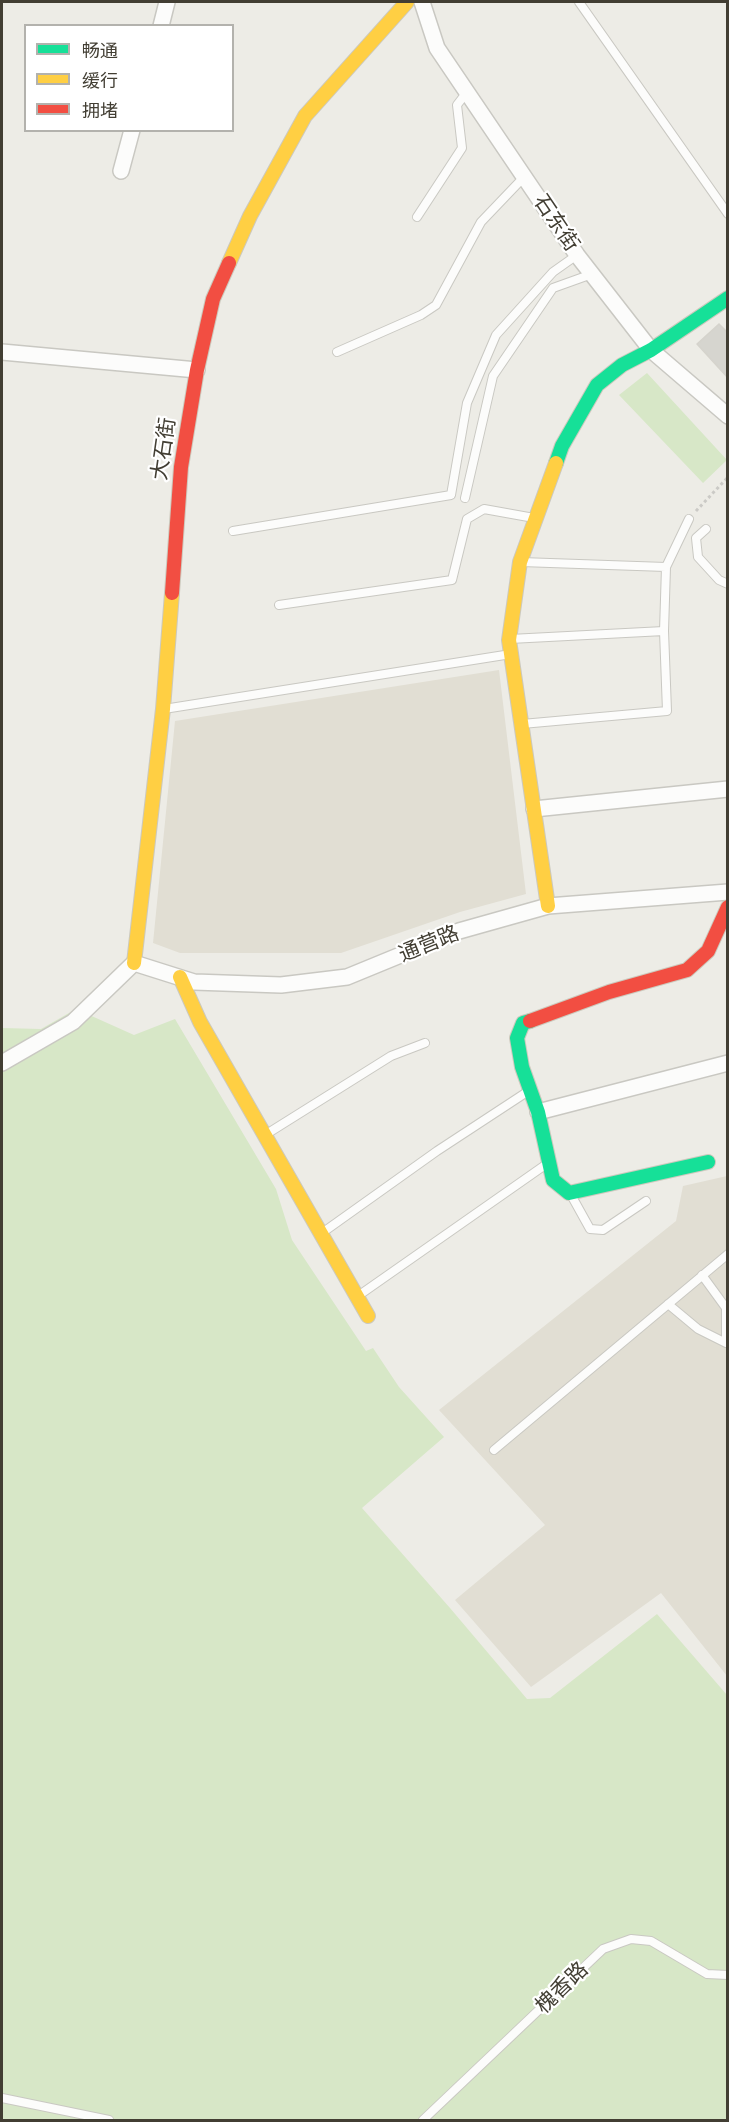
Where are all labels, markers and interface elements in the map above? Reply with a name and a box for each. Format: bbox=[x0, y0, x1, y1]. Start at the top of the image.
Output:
legend bbox=[24, 24, 234, 132]
text: 畅通 bbox=[82, 40, 118, 61]
text: 缓行 bbox=[82, 70, 118, 91]
text: 拥堵 bbox=[82, 100, 118, 121]
street label: 石东街 bbox=[528, 190, 584, 256]
street label: 大石街 bbox=[147, 416, 181, 482]
street label: 通营路 bbox=[395, 921, 463, 967]
street label: 槐香路 bbox=[531, 1957, 593, 2019]

